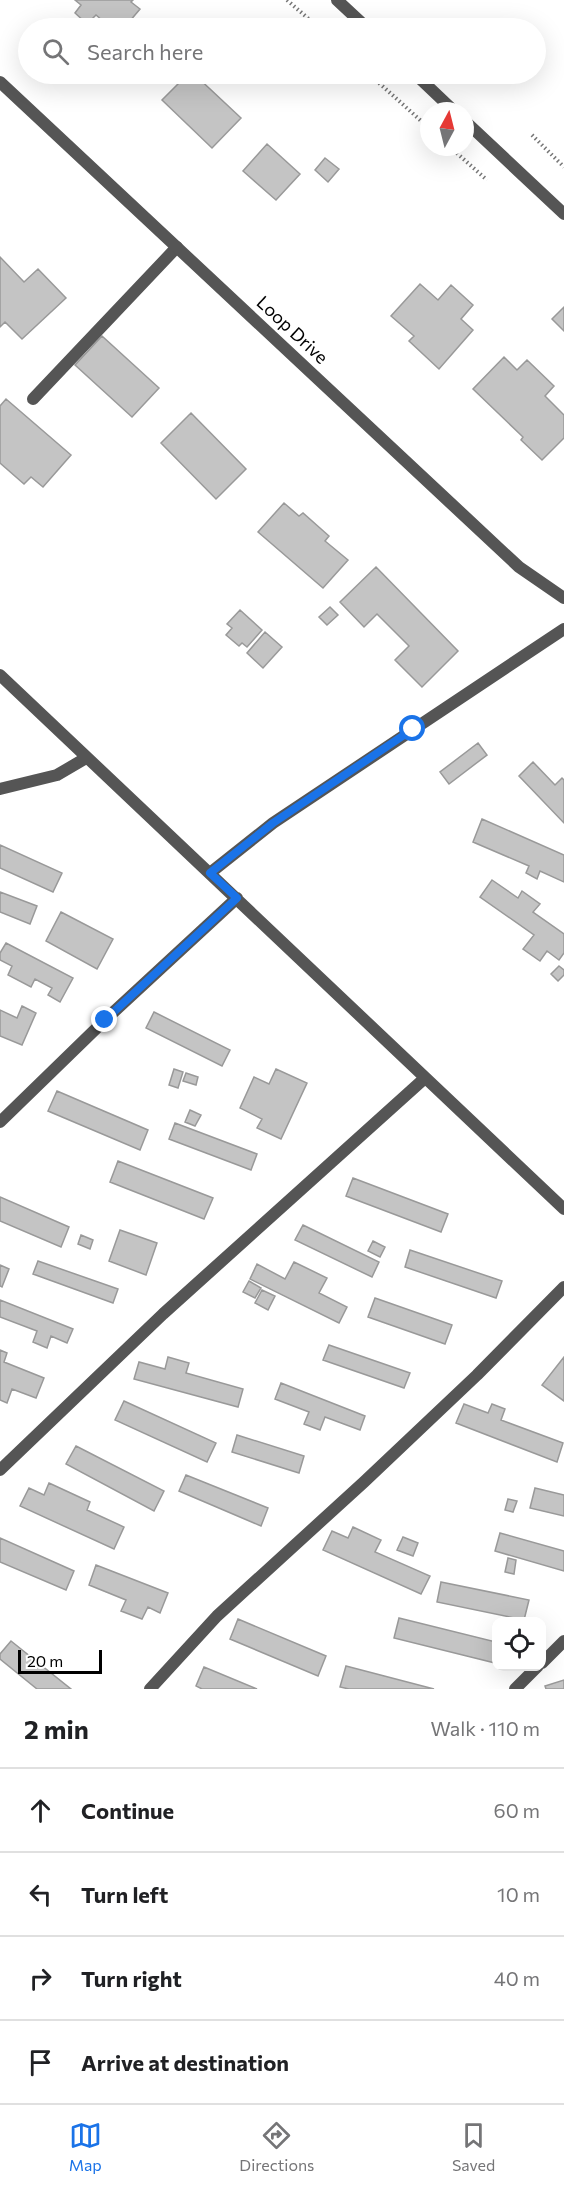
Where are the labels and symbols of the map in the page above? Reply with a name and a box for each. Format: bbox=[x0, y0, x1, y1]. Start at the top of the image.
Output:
north arrow bbox=[420, 102, 474, 156]
street label: Loop Drive bbox=[252, 291, 333, 368]
route start bbox=[399, 715, 425, 741]
route end bbox=[91, 1006, 117, 1032]
scale bar bbox=[18, 1647, 102, 1674]

